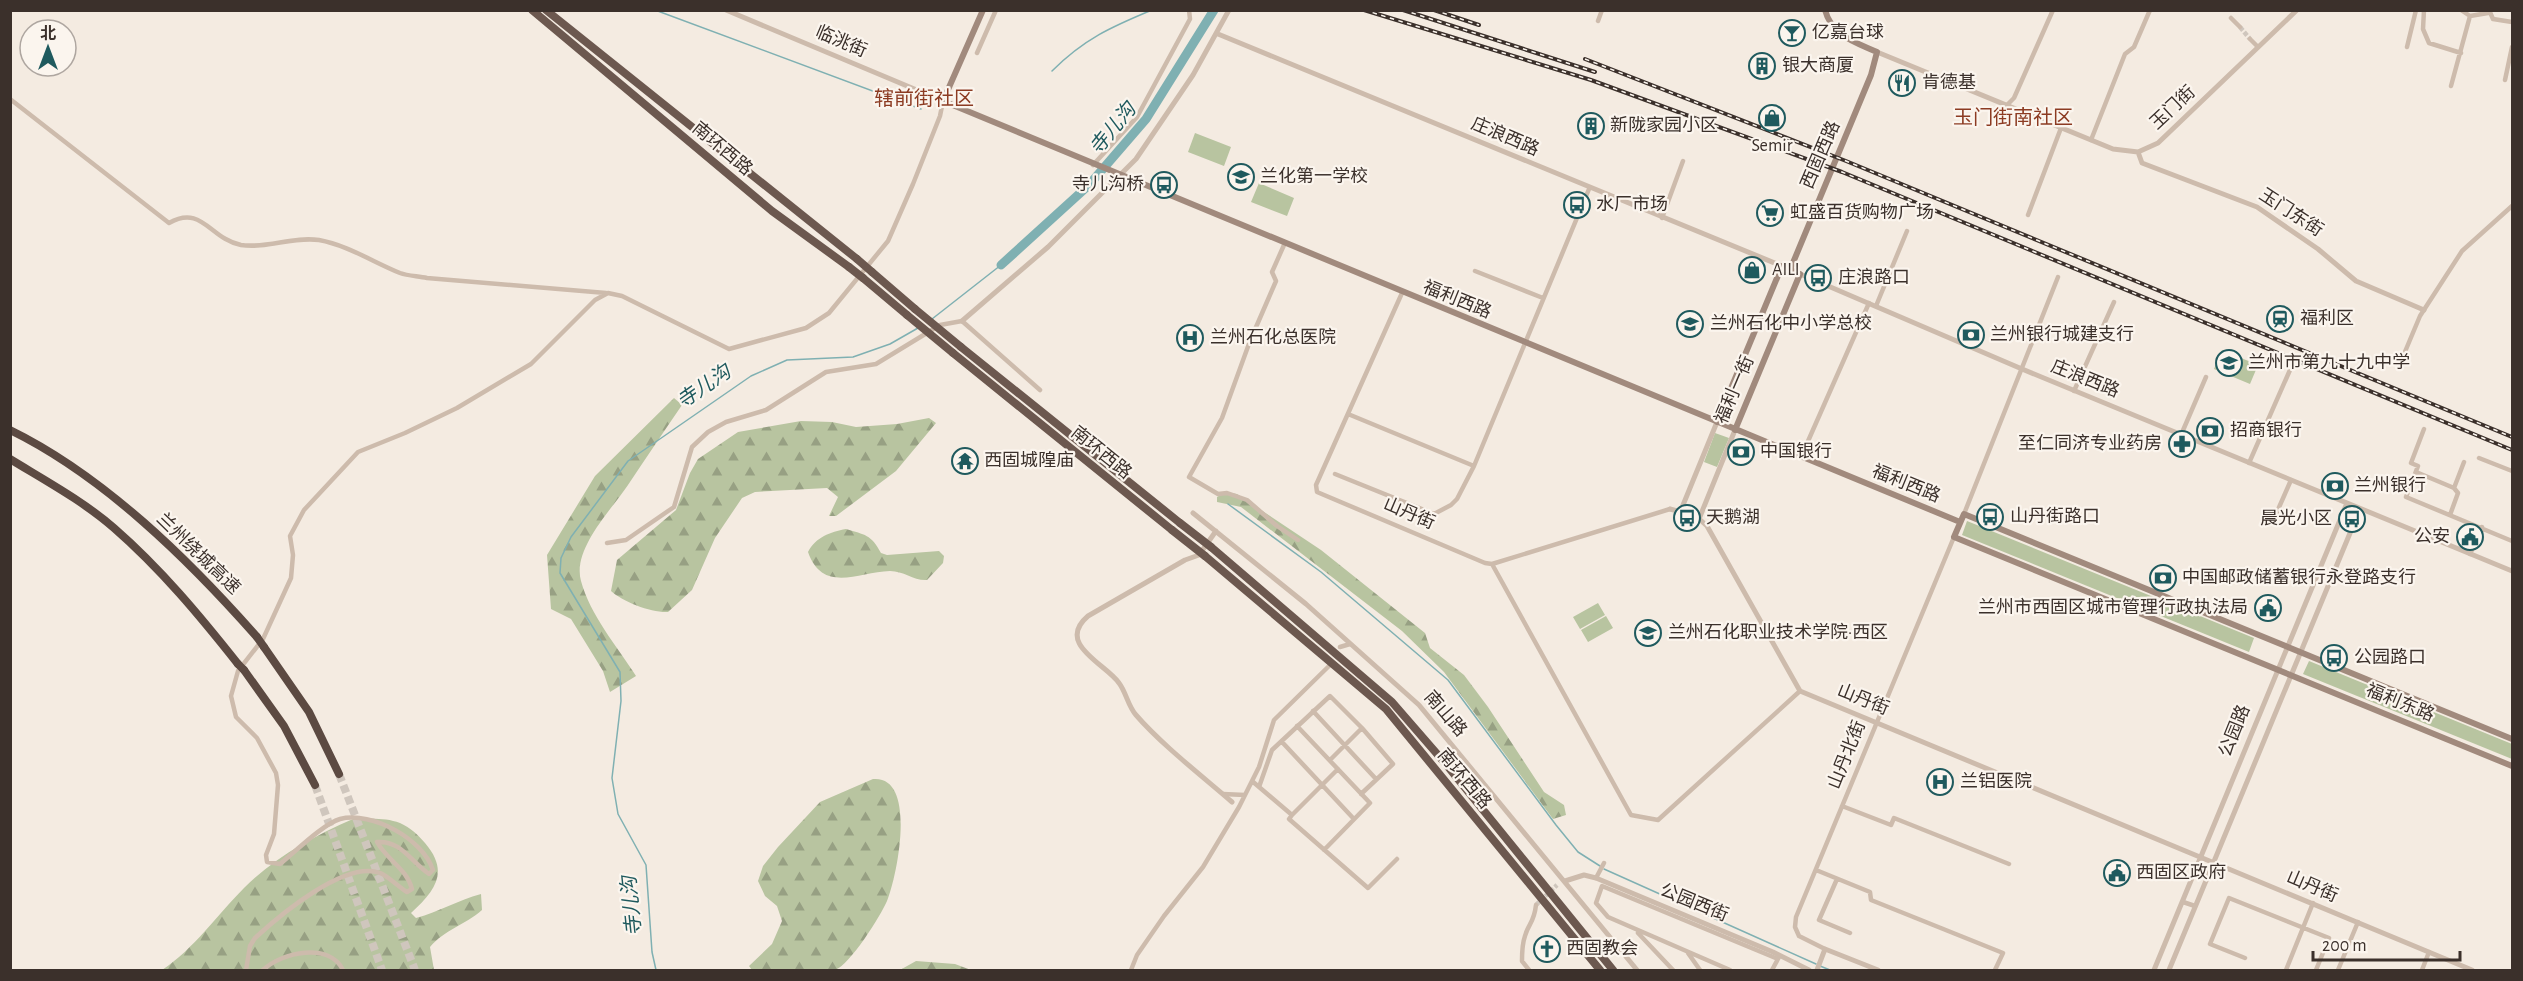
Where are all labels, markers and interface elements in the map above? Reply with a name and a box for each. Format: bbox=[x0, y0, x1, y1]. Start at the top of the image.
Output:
north arrow bbox=[18, 18, 78, 78]
bar icon: 亿嘉台球 bbox=[1777, 18, 1807, 48]
street label: 临洮街 bbox=[813, 21, 870, 61]
place label: 亿嘉台球 bbox=[1812, 22, 1884, 42]
text: 北 bbox=[40, 25, 56, 42]
building icon: 银大商厦 bbox=[1747, 51, 1777, 81]
place label: 银大商厦 bbox=[1782, 55, 1854, 75]
restaurant icon: 肯德基 bbox=[1887, 68, 1917, 98]
place label: 肯德基 bbox=[1922, 72, 1976, 92]
street label: 玉门街 bbox=[2146, 82, 2199, 133]
district label: 辖前街社区 bbox=[874, 88, 974, 109]
water label: 寺儿沟 bbox=[1086, 97, 1141, 159]
shop icon: Semir bbox=[1757, 103, 1787, 133]
district label: 玉门街南社区 bbox=[1953, 107, 2073, 128]
building icon: 新陇家园小区 bbox=[1576, 111, 1606, 141]
street label: 庄浪西路 bbox=[1468, 113, 1542, 159]
place label: 新陇家园小区 bbox=[1610, 115, 1718, 135]
street label: 南环西路 bbox=[689, 117, 757, 179]
street label: 西固西路 bbox=[1797, 118, 1843, 192]
place label: Semir bbox=[1751, 137, 1793, 155]
school or university icon: 兰化第一学校 bbox=[1226, 162, 1256, 192]
place label: 兰化第一学校 bbox=[1260, 166, 1368, 186]
bus stop icon: 寺儿沟桥 bbox=[1149, 170, 1179, 200]
place label: 寺儿沟桥 bbox=[1072, 174, 1144, 194]
street label: 玉门东街 bbox=[2256, 184, 2327, 240]
bus stop icon: 水厂市场 bbox=[1562, 190, 1592, 220]
place label: 水厂市场 bbox=[1596, 194, 1668, 214]
supermarket icon: 虹盛百货购物广场 bbox=[1755, 198, 1785, 228]
place label: 虹盛百货购物广场 bbox=[1790, 202, 1934, 222]
shop icon: AILI bbox=[1737, 255, 1767, 285]
place label: AILI bbox=[1772, 261, 1800, 279]
bus stop icon: 庄浪路口 bbox=[1803, 263, 1833, 293]
place label: 庄浪路口 bbox=[1838, 267, 1910, 287]
street label: 福利西路 bbox=[1420, 276, 1494, 322]
station icon: 福利区 bbox=[2265, 304, 2295, 334]
place label: 福利区 bbox=[2300, 308, 2354, 328]
school or university icon: 兰州石化中小学总校 bbox=[1675, 309, 1705, 339]
place label: 兰州石化中小学总校 bbox=[1710, 313, 1872, 333]
bank icon: 兰州银行城建支行 bbox=[1956, 320, 1986, 350]
hospital icon: 兰州石化总医院 bbox=[1175, 323, 1205, 353]
place label: 兰州银行城建支行 bbox=[1990, 324, 2134, 344]
place label: 兰州石化总医院 bbox=[1210, 327, 1336, 347]
school or university icon: 兰州市第九十九中学 bbox=[2214, 348, 2244, 378]
place label: 兰州市第九十九中学 bbox=[2248, 352, 2410, 372]
street label: 福利一街 bbox=[1711, 353, 1757, 427]
street label: 庄浪西路 bbox=[2048, 355, 2122, 401]
water label: 寺儿沟 bbox=[673, 360, 736, 412]
bank icon: 招商银行 bbox=[2195, 416, 2225, 446]
place label: 招商银行 bbox=[2230, 420, 2302, 440]
street label: 南环西路 bbox=[1067, 422, 1136, 483]
pharmacy icon: 至仁同济专业药房 bbox=[2167, 429, 2197, 459]
place label: 至仁同济专业药房 bbox=[2018, 433, 2162, 453]
bank icon: 中国银行 bbox=[1726, 437, 1756, 467]
place label: 中国银行 bbox=[1760, 441, 1832, 461]
temple icon: 西固城隍庙 bbox=[950, 446, 980, 476]
place label: 西固城隍庙 bbox=[984, 450, 1074, 470]
street label: 福利西路 bbox=[1869, 460, 1943, 506]
bank icon: 兰州银行 bbox=[2320, 471, 2350, 501]
place label: 兰州银行 bbox=[2354, 475, 2426, 495]
street label: 山丹街 bbox=[1381, 493, 1438, 533]
bus stop icon: 山丹街路口 bbox=[1975, 502, 2005, 532]
bus stop icon: 天鹅湖 bbox=[1672, 503, 1702, 533]
bus stop icon: 晨光小区 bbox=[2337, 504, 2367, 534]
place label: 山丹街路口 bbox=[2010, 506, 2100, 526]
place label: 天鹅湖 bbox=[1706, 507, 1760, 527]
place label: 晨光小区 bbox=[2260, 508, 2332, 528]
street label: 兰州绕城高速 bbox=[153, 509, 244, 598]
public building icon: 公安 bbox=[2455, 522, 2485, 552]
place label: 公安 bbox=[2414, 526, 2450, 546]
bank icon: 中国邮政储蓄银行永登路支行 bbox=[2148, 563, 2178, 593]
place label: 中国邮政储蓄银行永登路支行 bbox=[2182, 567, 2416, 587]
public building icon: 兰州市西固区城市管理行政执法局 bbox=[2253, 593, 2283, 623]
place label: 兰州市西固区城市管理行政执法局 bbox=[1978, 597, 2248, 617]
school or university icon: 兰州石化职业技术学院·西区 bbox=[1633, 618, 1663, 648]
place label: 兰州石化职业技术学院·西区 bbox=[1668, 622, 1888, 642]
bus stop icon: 公园路口 bbox=[2319, 643, 2349, 673]
place label: 公园路口 bbox=[2354, 647, 2426, 667]
street label: 福利东路 bbox=[2363, 679, 2437, 725]
street label: 山丹街 bbox=[1835, 680, 1892, 718]
street label: 南山路 bbox=[1420, 686, 1471, 740]
street label: 公园路 bbox=[2215, 702, 2253, 759]
street label: 山丹北街 bbox=[1823, 718, 1869, 792]
street label: 南环西路 bbox=[1434, 744, 1496, 812]
hospital icon: 兰铝医院 bbox=[1925, 767, 1955, 797]
place label: 兰铝医院 bbox=[1960, 771, 2032, 791]
public building icon: 西固区政府 bbox=[2102, 858, 2132, 888]
place label: 西固区政府 bbox=[2136, 862, 2226, 882]
street label: 山丹街 bbox=[2284, 866, 2341, 906]
water label: 寺儿沟 bbox=[618, 873, 645, 937]
street label: 公园西街 bbox=[1657, 879, 1731, 925]
scale bar bbox=[2313, 924, 2460, 962]
church icon: 西固教会 bbox=[1532, 934, 1562, 964]
text: 200 m bbox=[2322, 937, 2367, 955]
place label: 西固教会 bbox=[1566, 938, 1638, 958]

